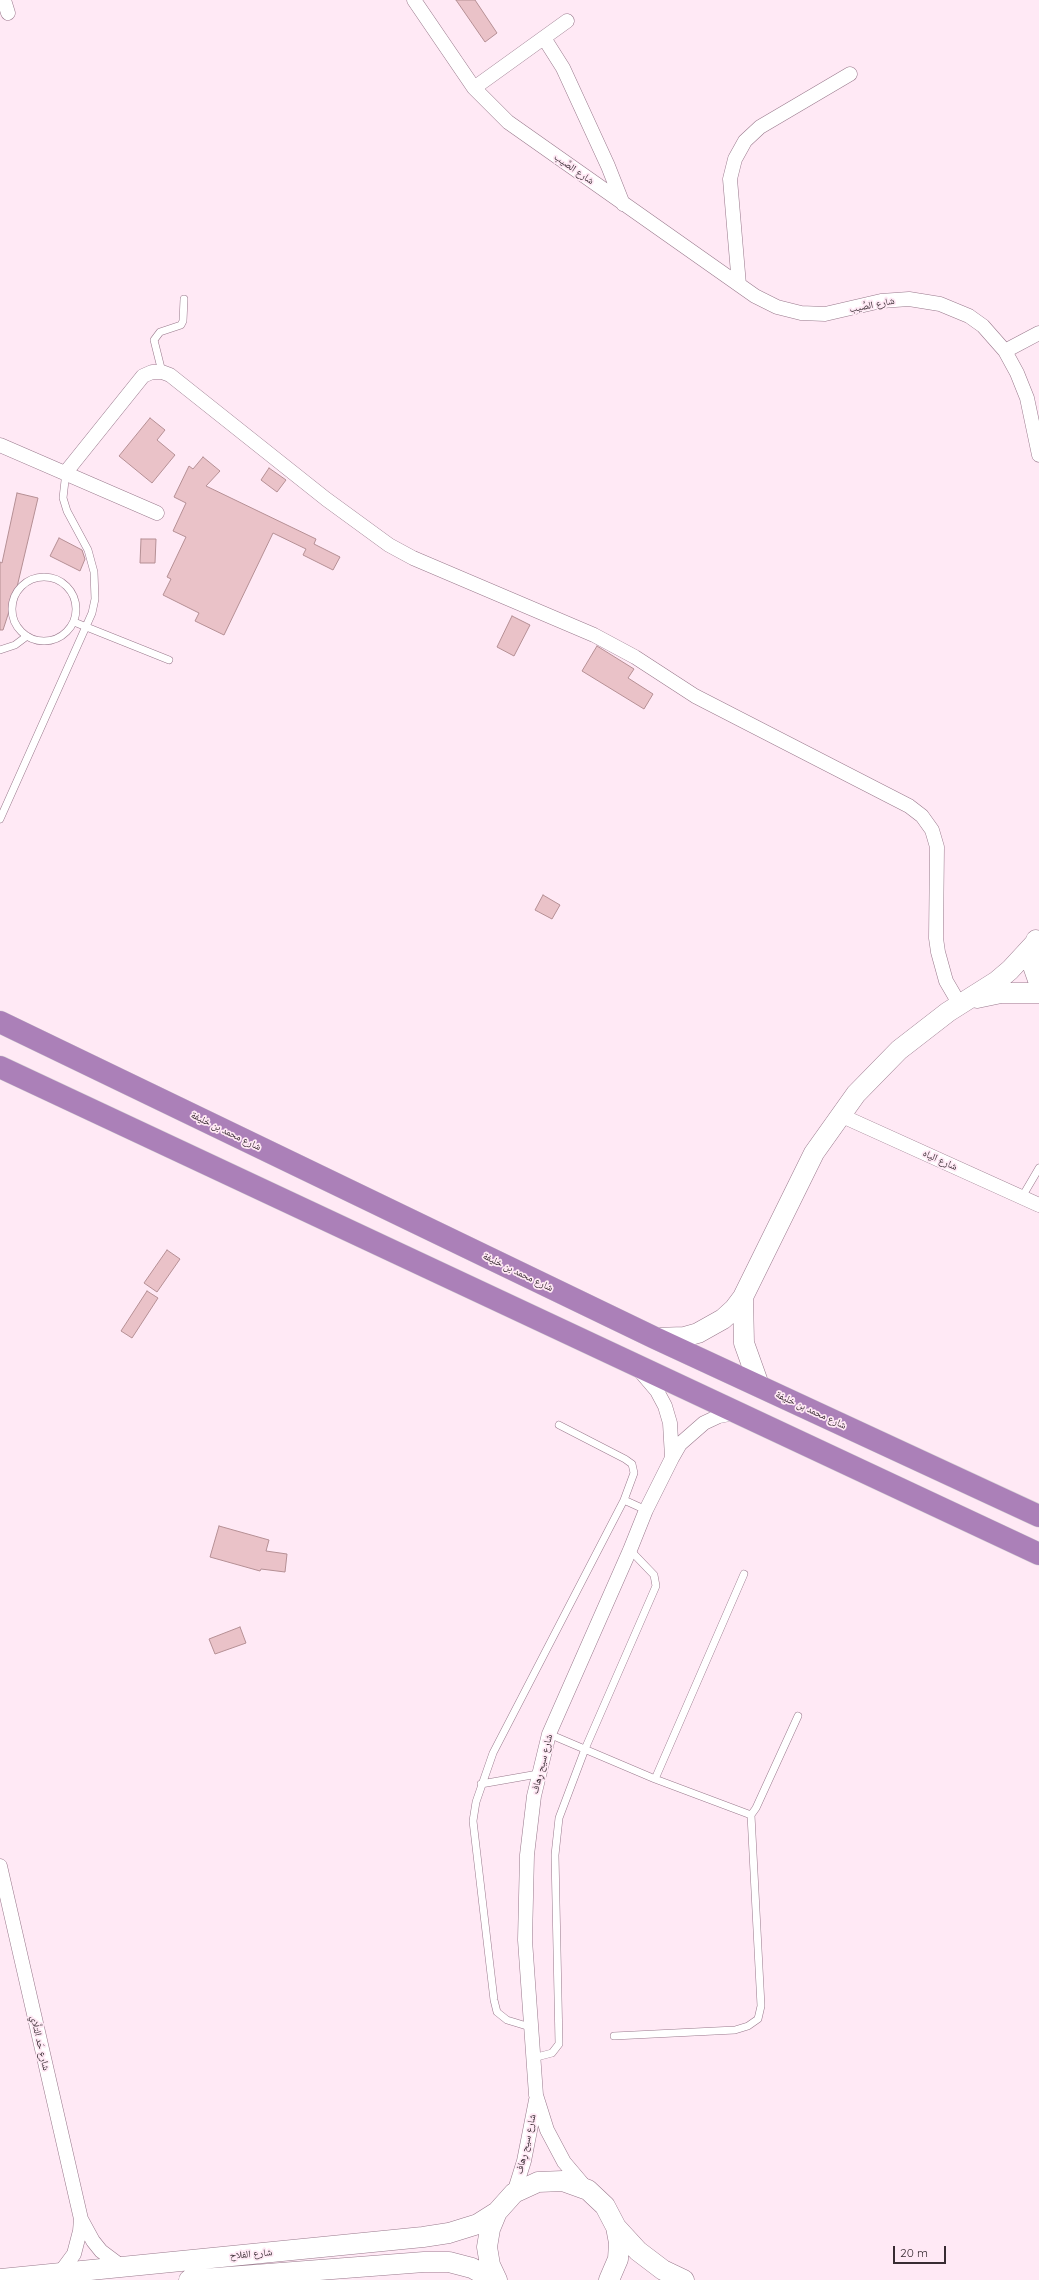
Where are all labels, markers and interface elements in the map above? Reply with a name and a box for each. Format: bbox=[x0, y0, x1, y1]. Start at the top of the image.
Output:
street label: شارع الصَّيب bbox=[552, 151, 596, 187]
street label: شارع الصَّيب bbox=[848, 295, 896, 315]
street label: شارع محمد بن خليفة bbox=[189, 1109, 263, 1153]
street label: شارع الياه bbox=[921, 1147, 959, 1173]
street label: شارع محمد بن خليفة bbox=[481, 1250, 555, 1294]
street label: شارع محمد بن خليفة bbox=[774, 1388, 848, 1432]
street label: شارع سيح رِهاف bbox=[529, 1733, 555, 1795]
street label: شارع حَد التلَّاي bbox=[28, 2014, 52, 2072]
street label: شارع سيح رِهاف bbox=[513, 2113, 539, 2175]
scale bar bbox=[895, 2238, 948, 2264]
text: 20 m bbox=[900, 2245, 928, 2260]
street label: شارع الفلاح bbox=[229, 2246, 273, 2262]

